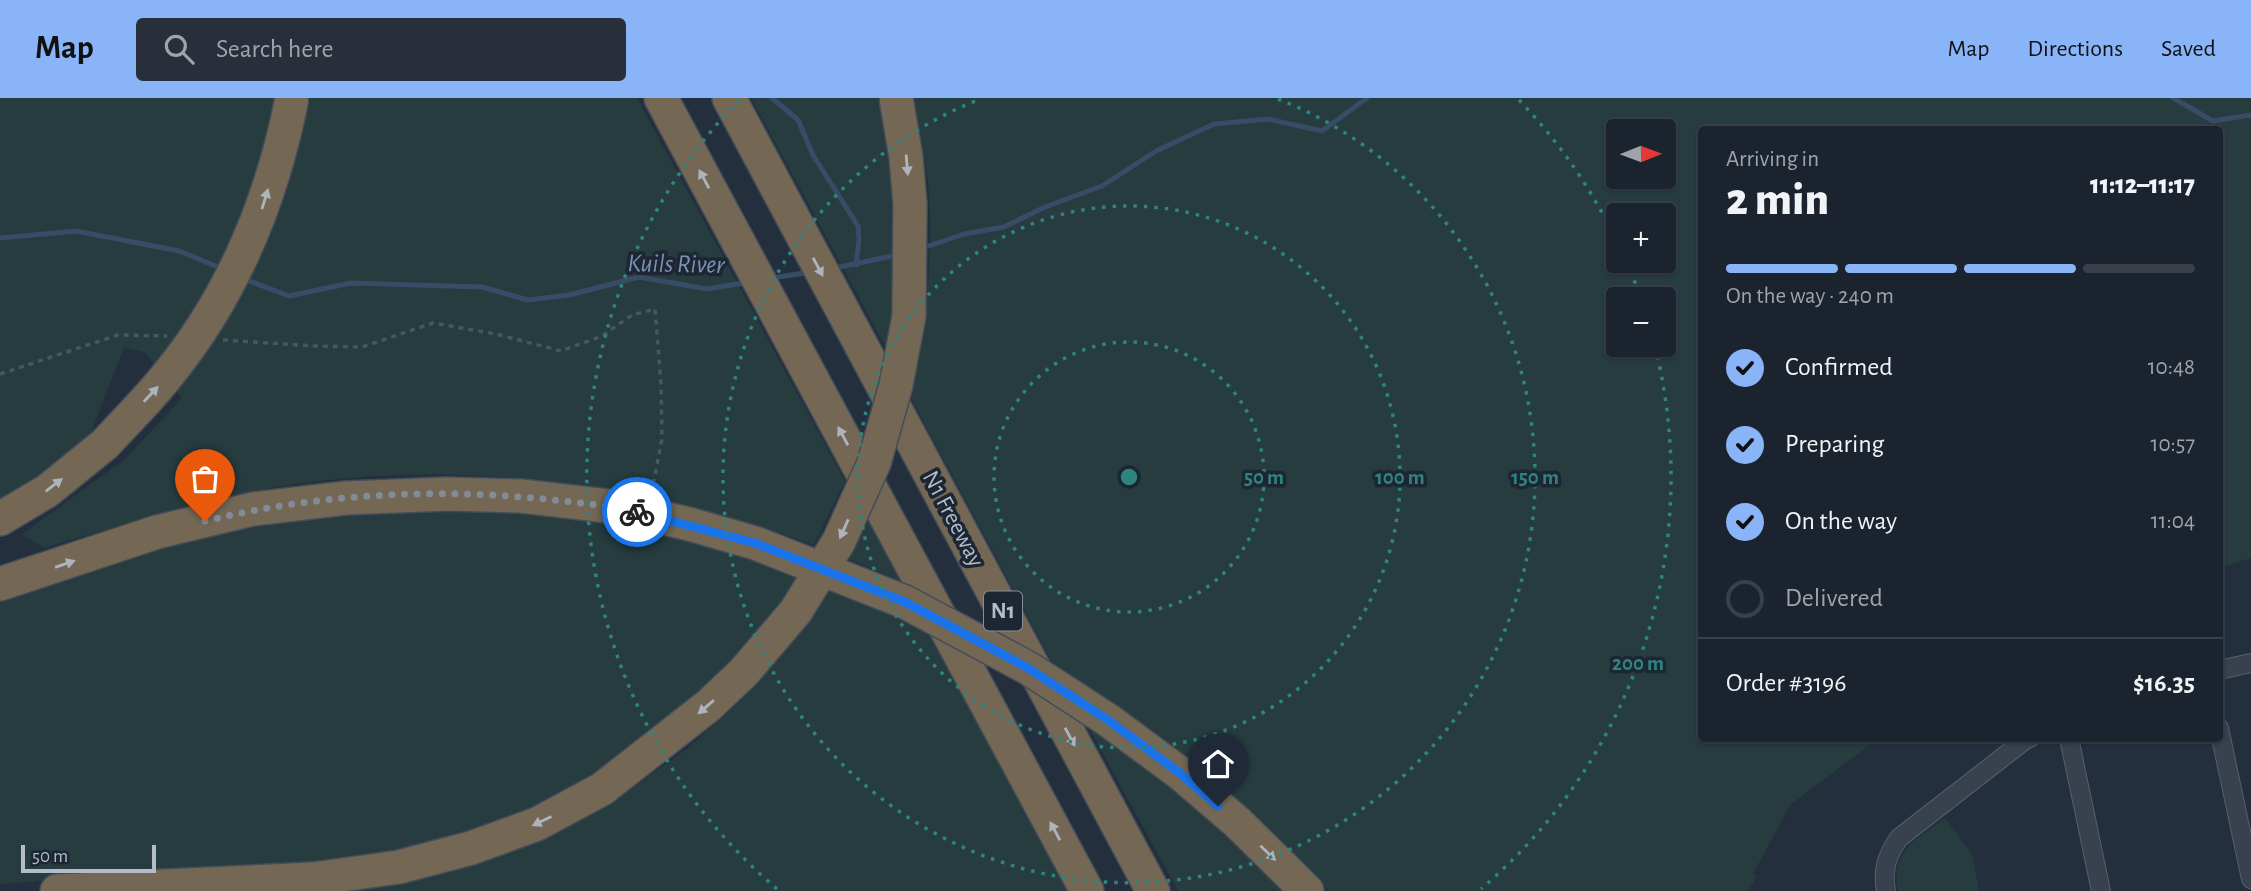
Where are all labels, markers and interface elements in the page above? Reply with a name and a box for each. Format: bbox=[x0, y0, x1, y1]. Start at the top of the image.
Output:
search box bbox=[136, 18, 626, 81]
icon: search bbox=[160, 30, 198, 68]
text: Map bbox=[35, 32, 94, 65]
text: Search here bbox=[216, 36, 334, 62]
text: Map bbox=[1947, 37, 1989, 61]
text: Directions bbox=[2027, 37, 2123, 61]
text: Saved bbox=[2161, 37, 2216, 61]
north arrow bbox=[1606, 119, 1676, 189]
map controls bbox=[1606, 119, 1676, 357]
text: Arriving in bbox=[1726, 148, 1819, 171]
one-way arrow bbox=[901, 155, 912, 177]
one-way arrow bbox=[698, 169, 710, 189]
text: 11:12–11:17 bbox=[2090, 172, 2195, 198]
text: 2 min bbox=[1726, 177, 1829, 223]
one-way arrow bbox=[260, 188, 270, 209]
button: + bbox=[1606, 203, 1676, 273]
water label: Kuils River bbox=[627, 250, 726, 278]
one-way arrow bbox=[812, 257, 824, 277]
text: On the way · 240 m bbox=[1726, 285, 1894, 308]
button: − bbox=[1606, 287, 1676, 357]
icon: check bbox=[1726, 349, 1764, 387]
text: Confirmed bbox=[1785, 354, 1893, 380]
text: 10:48 bbox=[2148, 356, 2195, 379]
one-way arrow bbox=[143, 385, 159, 403]
one-way arrow bbox=[837, 426, 849, 446]
icon: check bbox=[1726, 426, 1764, 464]
text: Preparing bbox=[1785, 431, 1884, 457]
text: 10:57 bbox=[2150, 433, 2195, 456]
pin bbox=[175, 449, 235, 521]
icon: bag bbox=[186, 460, 224, 498]
centre of rings bbox=[1117, 465, 1141, 489]
street label: N1 Freeway bbox=[918, 467, 988, 571]
text: 50 m bbox=[1244, 467, 1284, 488]
text: 100 m bbox=[1375, 467, 1425, 488]
text: 150 m bbox=[1511, 467, 1559, 488]
one-way arrow bbox=[45, 477, 63, 492]
courier bbox=[602, 477, 672, 547]
icon: bike bbox=[618, 493, 656, 531]
icon: check bbox=[1726, 503, 1764, 541]
text: On the way bbox=[1785, 508, 1897, 534]
text: 11:04 bbox=[2151, 510, 2195, 533]
one-way arrow bbox=[838, 519, 850, 539]
one-way arrow bbox=[55, 558, 76, 569]
text: Delivered bbox=[1785, 585, 1883, 611]
road number: N1 bbox=[984, 592, 1022, 631]
text: 200 m bbox=[1612, 653, 1664, 674]
text: Order #3196 bbox=[1726, 670, 1847, 696]
text: $16.35 bbox=[2133, 670, 2195, 696]
one-way arrow bbox=[697, 699, 714, 714]
one-way arrow bbox=[1064, 728, 1076, 748]
pin bbox=[1188, 734, 1248, 806]
icon: home bbox=[1199, 745, 1237, 783]
one-way arrow bbox=[532, 816, 552, 827]
one-way arrow bbox=[1049, 821, 1061, 841]
scale bar bbox=[21, 842, 156, 874]
one-way arrow bbox=[1259, 844, 1276, 860]
text: 50 m bbox=[32, 847, 68, 866]

